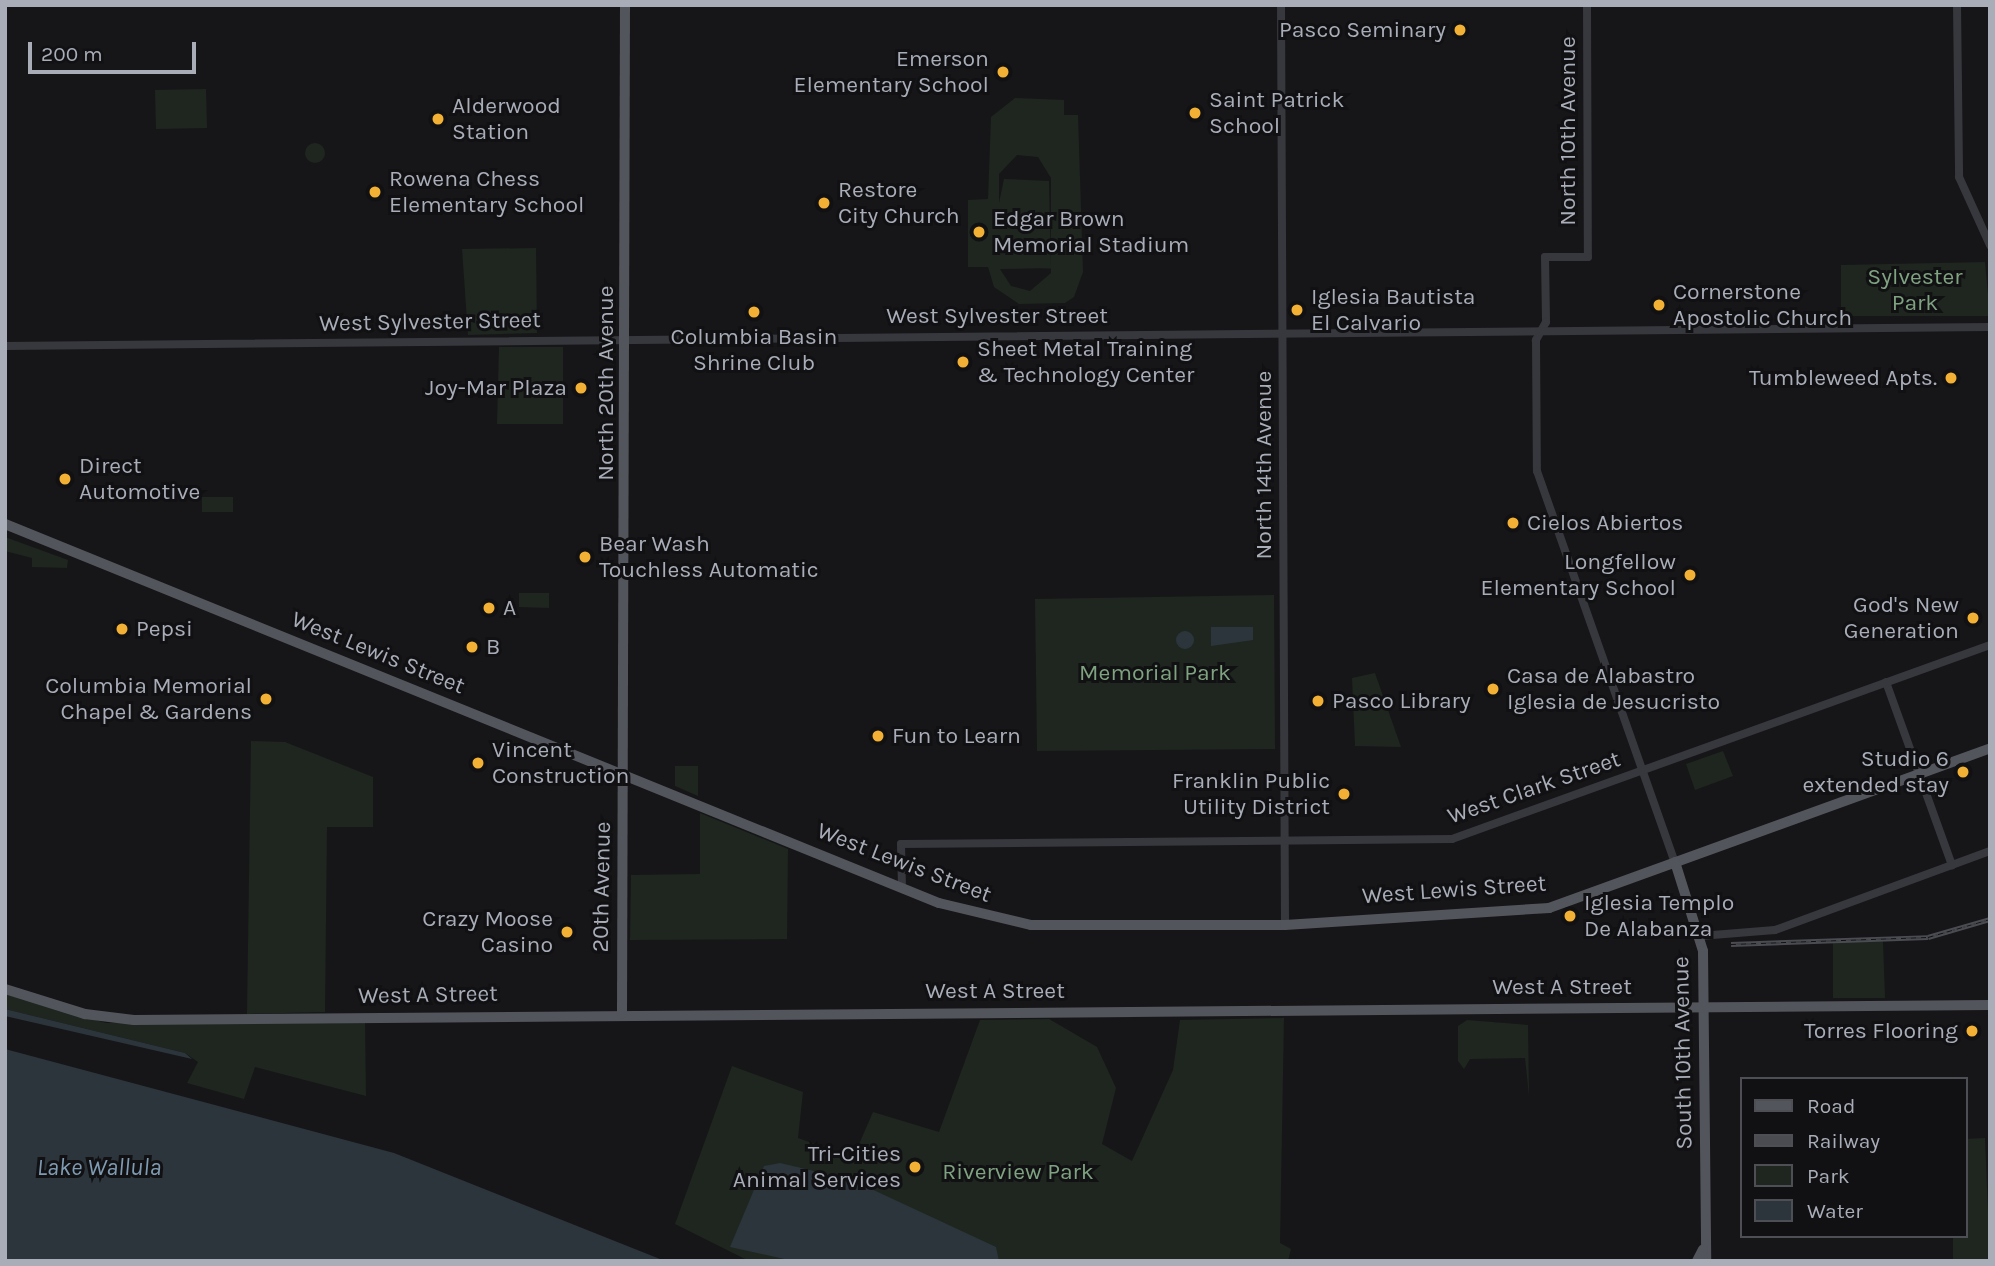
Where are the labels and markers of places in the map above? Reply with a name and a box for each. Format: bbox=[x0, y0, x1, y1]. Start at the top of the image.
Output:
place label: Pasco Seminary bbox=[1279, 16, 1446, 44]
marker: Pasco Seminary bbox=[1452, 22, 1468, 38]
place label: Emerson Elementary School bbox=[794, 45, 989, 99]
marker: Emerson Elementary School bbox=[995, 64, 1011, 80]
place label: Saint Patrick School bbox=[1209, 86, 1344, 140]
place label: Alderwood Station bbox=[452, 92, 561, 146]
marker: Saint Patrick School bbox=[1187, 105, 1203, 121]
marker: Alderwood Station bbox=[430, 111, 446, 127]
place label: Rowena Chess Elementary School bbox=[389, 165, 584, 219]
place label: Restore City Church bbox=[838, 176, 960, 230]
marker: Rowena Chess Elementary School bbox=[367, 184, 383, 200]
marker: Restore City Church bbox=[816, 195, 832, 211]
place label: Edgar Brown Memorial Stadium bbox=[993, 205, 1189, 259]
marker: Edgar Brown Memorial Stadium bbox=[971, 224, 987, 240]
place label: Cornerstone Apostolic Church bbox=[1673, 278, 1852, 332]
place label: Iglesia Bautista El Calvario bbox=[1311, 283, 1476, 337]
marker: Cornerstone Apostolic Church bbox=[1651, 297, 1667, 313]
marker: Iglesia Bautista El Calvario bbox=[1289, 302, 1305, 318]
marker: Columbia Basin Shrine Club bbox=[746, 304, 762, 320]
place label: Columbia Basin Shrine Club bbox=[671, 323, 837, 377]
place label: Sheet Metal Training & Technology Center bbox=[977, 335, 1194, 389]
marker: Sheet Metal Training & Technology Center bbox=[955, 354, 971, 370]
place label: Tumbleweed Apts. bbox=[1749, 364, 1937, 392]
marker: Tumbleweed Apts. bbox=[1943, 370, 1959, 386]
place label: Joy-Mar Plaza bbox=[425, 374, 567, 402]
marker: Joy-Mar Plaza bbox=[573, 380, 589, 396]
place label: Direct Automotive bbox=[79, 452, 200, 506]
marker: Direct Automotive bbox=[57, 471, 73, 487]
place label: Cielos Abiertos bbox=[1527, 509, 1683, 537]
marker: Cielos Abiertos bbox=[1505, 515, 1521, 531]
place label: Bear Wash Touchless Automatic bbox=[599, 530, 819, 584]
place label: Longfellow Elementary School bbox=[1481, 548, 1676, 602]
marker: Bear Wash Touchless Automatic bbox=[577, 549, 593, 565]
marker: Longfellow Elementary School bbox=[1682, 567, 1698, 583]
place label: God's New Generation bbox=[1844, 591, 1959, 645]
place label: A bbox=[503, 594, 516, 622]
marker: A bbox=[481, 600, 497, 616]
marker: God's New Generation bbox=[1965, 610, 1981, 626]
place label: Pepsi bbox=[136, 615, 193, 643]
marker: Pepsi bbox=[114, 621, 130, 637]
place label: B bbox=[486, 633, 500, 661]
marker: B bbox=[464, 639, 480, 655]
place label: Casa de Alabastro Iglesia de Jesucristo bbox=[1507, 662, 1720, 716]
place label: Columbia Memorial Chapel & Gardens bbox=[45, 672, 252, 726]
marker: Casa de Alabastro Iglesia de Jesucristo bbox=[1485, 681, 1501, 697]
place label: Pasco Library bbox=[1332, 687, 1471, 715]
marker: Columbia Memorial Chapel & Gardens bbox=[258, 691, 274, 707]
marker: Pasco Library bbox=[1310, 693, 1326, 709]
place label: Fun to Learn bbox=[892, 722, 1021, 750]
marker: Fun to Learn bbox=[870, 728, 886, 744]
place label: Vincent Construction bbox=[492, 736, 629, 790]
place label: Studio 6 extended stay bbox=[1802, 745, 1949, 799]
marker: Vincent Construction bbox=[470, 755, 486, 771]
marker: Studio 6 extended stay bbox=[1955, 764, 1971, 780]
place label: Franklin Public Utility District bbox=[1172, 767, 1330, 821]
marker: Franklin Public Utility District bbox=[1336, 786, 1352, 802]
place label: Iglesia Templo De Alabanza bbox=[1584, 889, 1734, 943]
place label: Crazy Moose Casino bbox=[422, 905, 553, 959]
marker: Iglesia Templo De Alabanza bbox=[1562, 908, 1578, 924]
marker: Crazy Moose Casino bbox=[559, 924, 575, 940]
place label: Torres Flooring bbox=[1804, 1017, 1958, 1045]
marker: Torres Flooring bbox=[1964, 1023, 1980, 1039]
place label: Tri-Cities Animal Services bbox=[733, 1140, 901, 1194]
marker: Tri-Cities Animal Services bbox=[907, 1159, 923, 1175]

